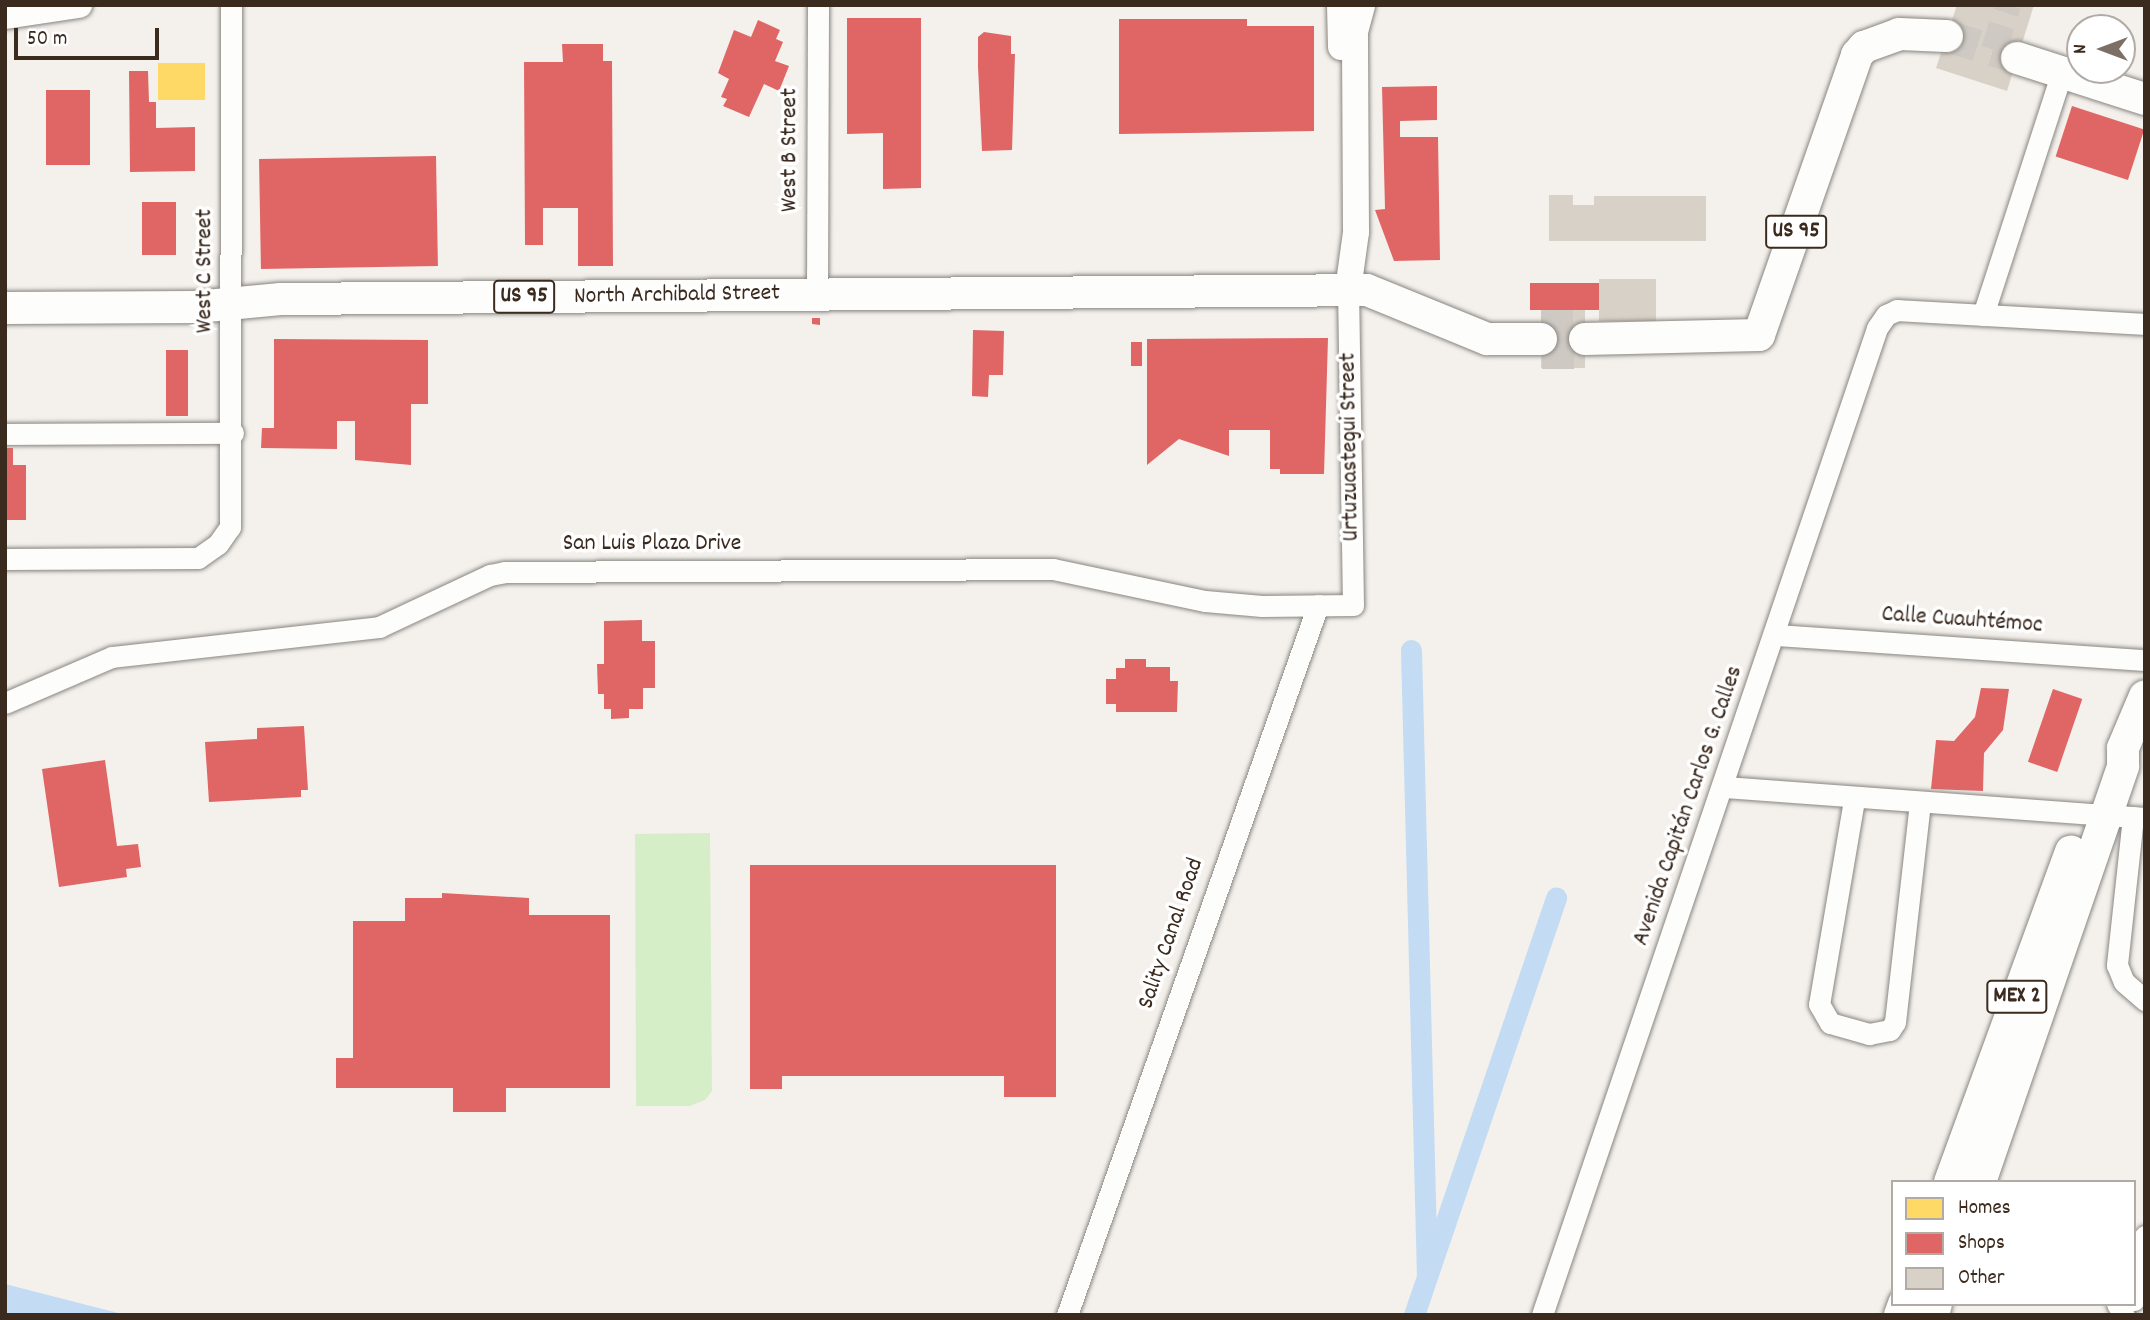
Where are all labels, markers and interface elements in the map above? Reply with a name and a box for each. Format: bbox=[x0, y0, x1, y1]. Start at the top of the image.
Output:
scale bar bbox=[18, 14, 163, 58]
north arrow bbox=[2066, 14, 2136, 84]
text: 50 m bbox=[27, 25, 67, 55]
text: N bbox=[2068, 44, 2095, 54]
street label: West B Street bbox=[777, 88, 805, 212]
street label: West C Street bbox=[192, 209, 220, 333]
road number: US 95 bbox=[1764, 213, 1828, 252]
road number: US 95 bbox=[492, 278, 556, 316]
street label: North Archibald Street bbox=[574, 280, 780, 312]
street label: Urtuzuastegui Street bbox=[1335, 352, 1367, 542]
street label: San Luis Plaza Drive bbox=[563, 531, 741, 559]
street label: Calle Cuauhtémoc bbox=[1880, 601, 2044, 641]
street label: Avenida Capitán Carlos G. Calles bbox=[1628, 662, 1750, 950]
street label: Sality Canal Road bbox=[1133, 855, 1211, 1013]
road number: MEX 2 bbox=[1986, 978, 2048, 1016]
legend bbox=[1891, 1180, 2136, 1306]
text: Homes bbox=[1958, 1194, 2011, 1224]
text: Shops bbox=[1958, 1229, 2005, 1259]
text: Other bbox=[1958, 1264, 2004, 1294]

